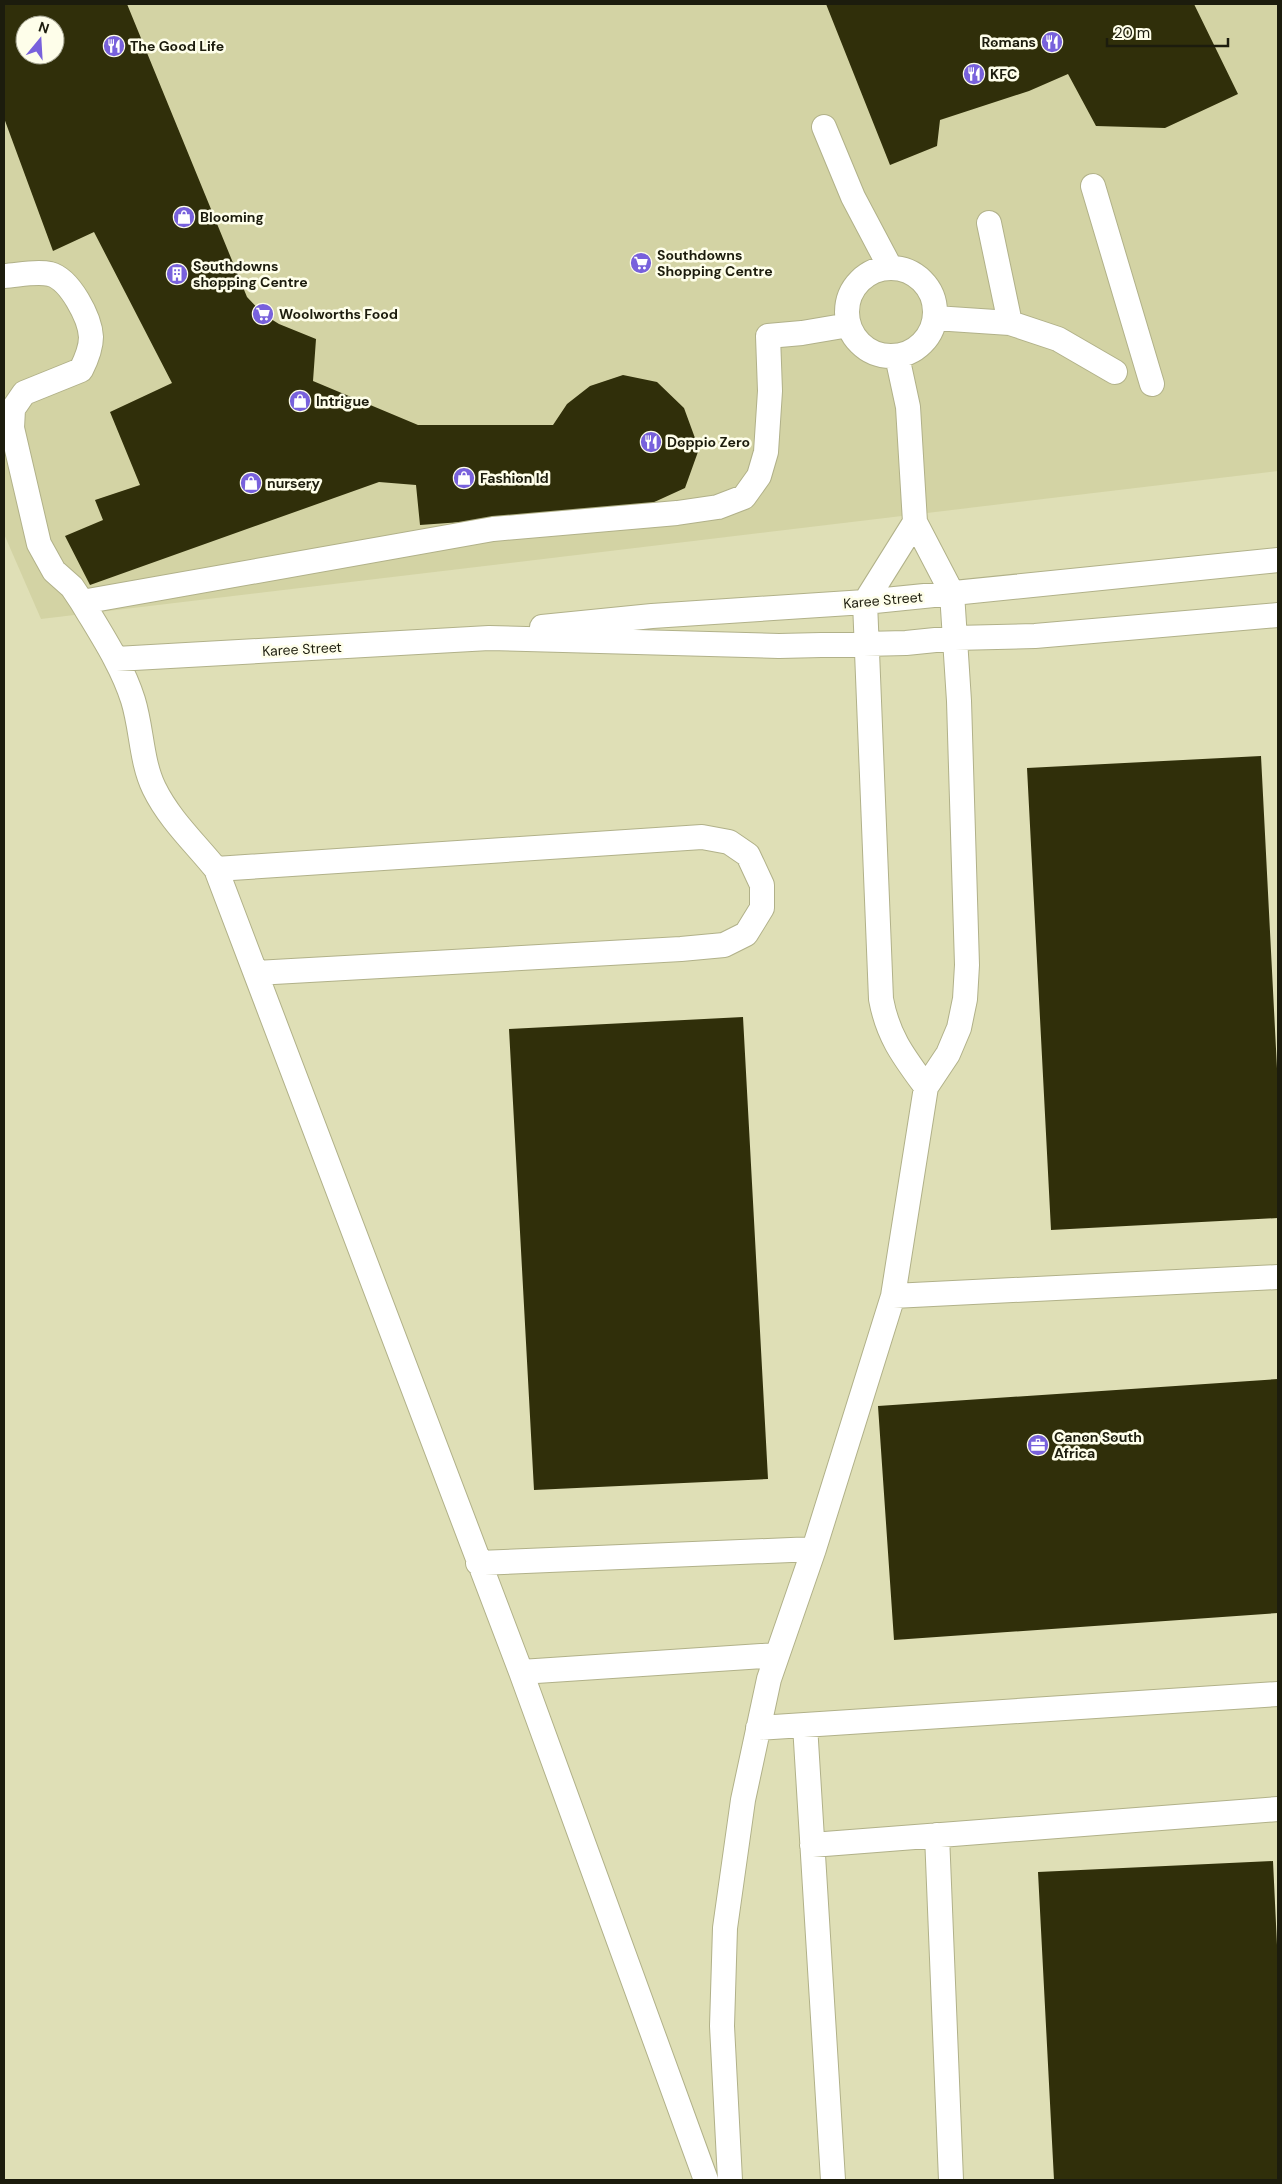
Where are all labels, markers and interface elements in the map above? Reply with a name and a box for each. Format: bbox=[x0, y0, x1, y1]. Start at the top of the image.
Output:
north arrow bbox=[15, 15, 65, 65]
scale bar bbox=[1107, 15, 1228, 47]
text: N bbox=[36, 17, 52, 38]
text: 20 m bbox=[1114, 23, 1150, 43]
restaurant icon: Romans bbox=[1040, 30, 1064, 54]
place label: Romans bbox=[982, 33, 1036, 51]
restaurant icon: The Good Life bbox=[102, 34, 126, 58]
place label: The Good Life bbox=[130, 37, 224, 55]
restaurant icon: KFC bbox=[962, 62, 986, 86]
place label: KFC bbox=[990, 65, 1017, 83]
shop icon: Blooming bbox=[172, 205, 196, 229]
place label: Blooming bbox=[200, 208, 264, 226]
place label: Southdowns Shopping Centre bbox=[657, 246, 773, 280]
supermarket icon: Southdowns Shopping Centre bbox=[629, 251, 653, 275]
place label: Southdowns shopping Centre bbox=[193, 257, 308, 291]
building icon: Southdowns shopping Centre bbox=[165, 262, 189, 286]
supermarket icon: Woolworths Food bbox=[251, 302, 275, 326]
place label: Woolworths Food bbox=[279, 305, 398, 323]
shop icon: Intrigue bbox=[288, 389, 312, 413]
place label: Intrigue bbox=[316, 392, 369, 410]
restaurant icon: Doppio Zero bbox=[639, 430, 663, 454]
place label: Doppio Zero bbox=[667, 433, 750, 451]
shop icon: Fashion Id bbox=[452, 466, 476, 490]
place label: Fashion Id bbox=[480, 469, 549, 487]
shop icon: nursery bbox=[239, 471, 263, 495]
place label: nursery bbox=[267, 474, 321, 492]
street label: Karee Street bbox=[843, 588, 923, 612]
street label: Karee Street bbox=[262, 638, 342, 660]
place label: Canon South Africa bbox=[1054, 1428, 1142, 1462]
office icon: Canon South Africa bbox=[1026, 1433, 1050, 1457]

